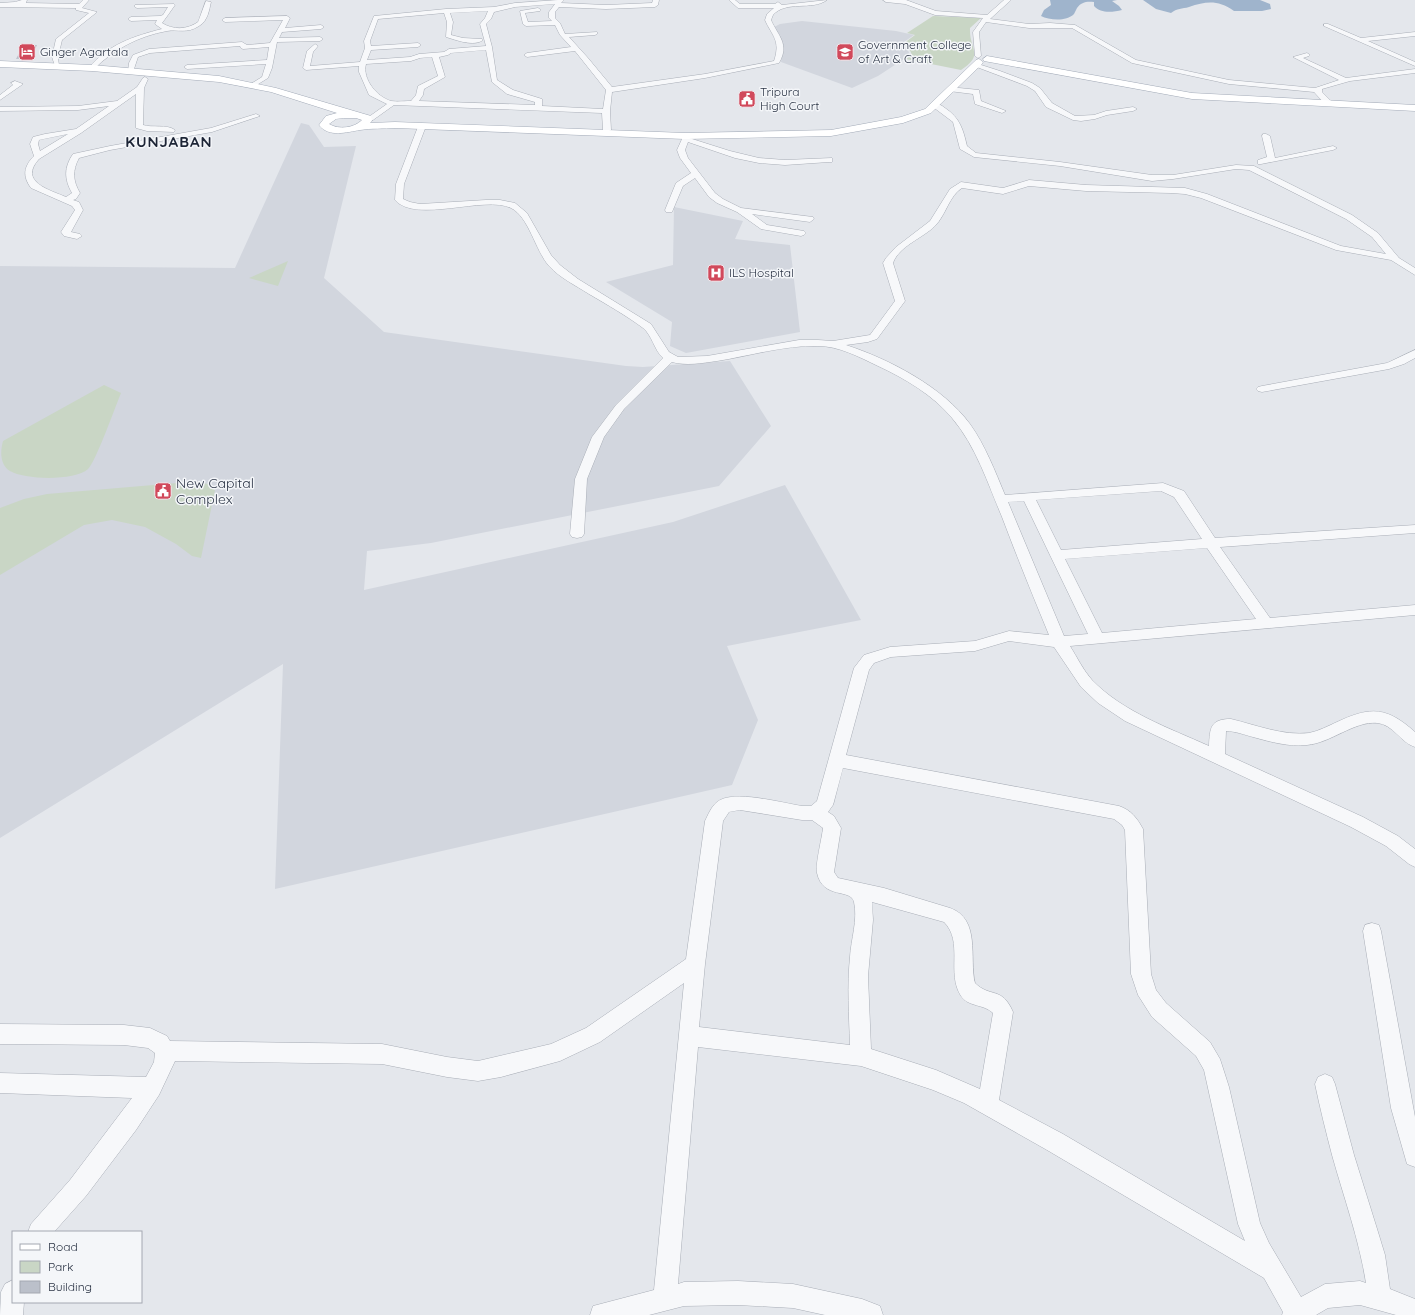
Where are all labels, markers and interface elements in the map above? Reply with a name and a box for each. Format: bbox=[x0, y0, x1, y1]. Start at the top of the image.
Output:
place label: Government College of Art & Craft bbox=[858, 37, 972, 66]
hotel icon: Ginger Agartala bbox=[17, 42, 37, 62]
school or university icon: Government College of Art & Craft bbox=[835, 42, 855, 62]
place label: Ginger Agartala bbox=[40, 44, 128, 59]
place label: Tripura High Court bbox=[760, 84, 819, 113]
public building icon: Tripura High Court bbox=[737, 89, 757, 109]
district label: KUNJABAN bbox=[125, 132, 213, 151]
hospital icon: ILS Hospital bbox=[706, 263, 726, 283]
place label: ILS Hospital bbox=[729, 265, 794, 280]
place label: New Capital Complex bbox=[176, 474, 254, 508]
public building icon: New Capital Complex bbox=[153, 481, 173, 501]
legend bbox=[12, 1231, 142, 1303]
text: Road bbox=[48, 1239, 78, 1254]
text: Park bbox=[48, 1259, 73, 1274]
text: Building bbox=[48, 1279, 92, 1294]

